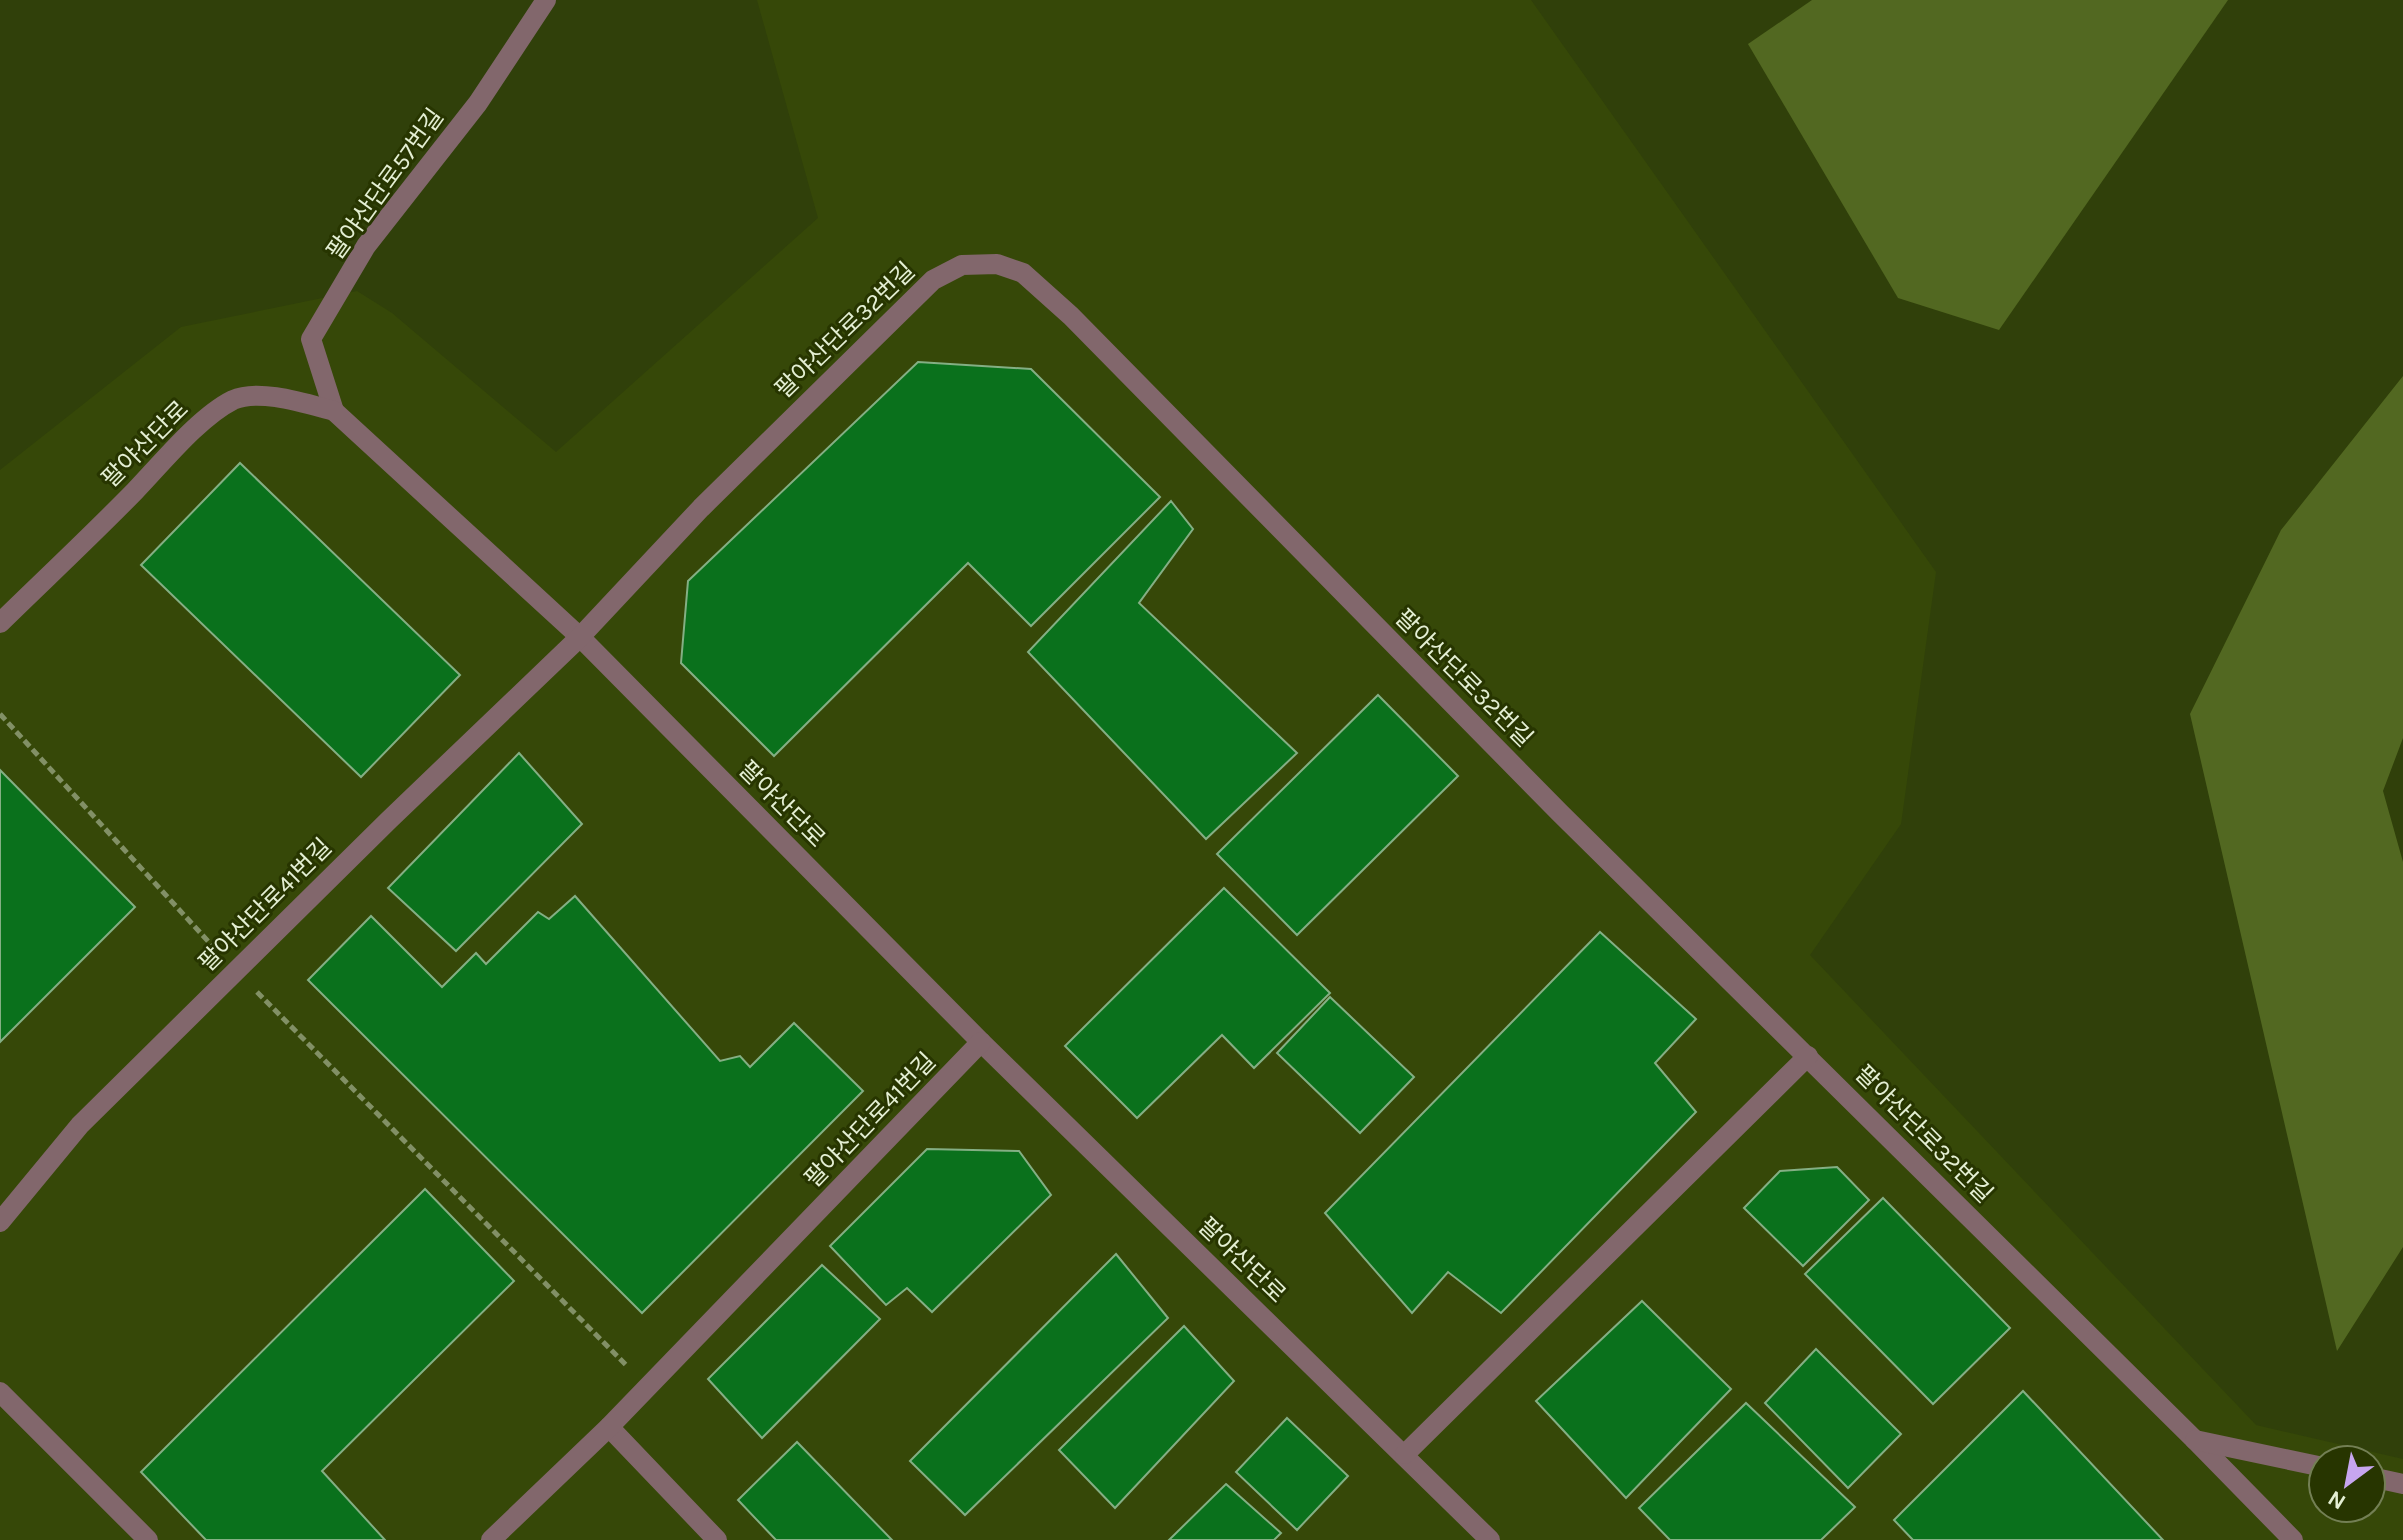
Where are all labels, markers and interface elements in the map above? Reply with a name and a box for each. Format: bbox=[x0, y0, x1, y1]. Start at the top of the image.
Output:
street label: 팔야산단로57번길 bbox=[321, 103, 449, 265]
street label: 팔야산단로32번길 bbox=[770, 256, 920, 404]
street label: 팔야산단로 bbox=[96, 395, 194, 493]
street label: 팔야산단로32번길 bbox=[1390, 604, 1538, 752]
street label: 팔야산단로 bbox=[733, 755, 831, 853]
street label: 팔야산단로41번길 bbox=[193, 833, 337, 977]
street label: 팔야산단로41번길 bbox=[799, 1047, 941, 1193]
street label: 팔야산단로32번길 bbox=[1850, 1060, 1998, 1208]
street label: 팔야산단로 bbox=[1193, 1212, 1291, 1308]
north arrow bbox=[2307, 1444, 2387, 1524]
text: N bbox=[2323, 1485, 2351, 1515]

